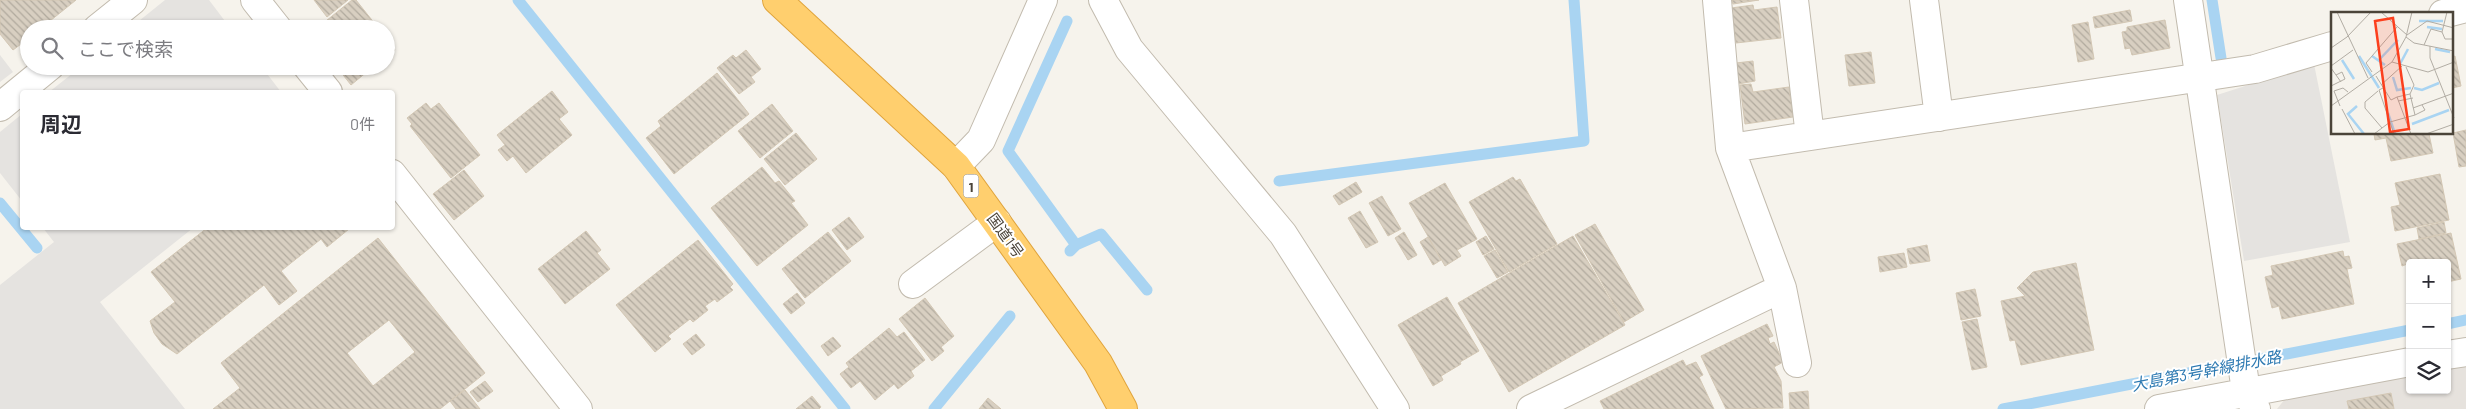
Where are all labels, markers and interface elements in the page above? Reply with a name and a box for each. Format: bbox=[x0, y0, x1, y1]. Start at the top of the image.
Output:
inset map bbox=[2331, 12, 2454, 135]
search box bbox=[20, 20, 395, 75]
icon: search bbox=[38, 34, 66, 62]
text: ここで検索 bbox=[78, 37, 173, 60]
text: 周辺 bbox=[40, 111, 82, 136]
text: 0件 bbox=[350, 114, 375, 133]
road number: 1 bbox=[964, 175, 978, 198]
street label: 国道1号 bbox=[984, 209, 1028, 261]
map controls bbox=[2406, 259, 2451, 394]
button: + bbox=[2406, 259, 2451, 304]
button: − bbox=[2406, 304, 2451, 349]
water label: 大島第3号幹線排水路 bbox=[2130, 346, 2284, 394]
button: layers bbox=[2406, 349, 2451, 394]

